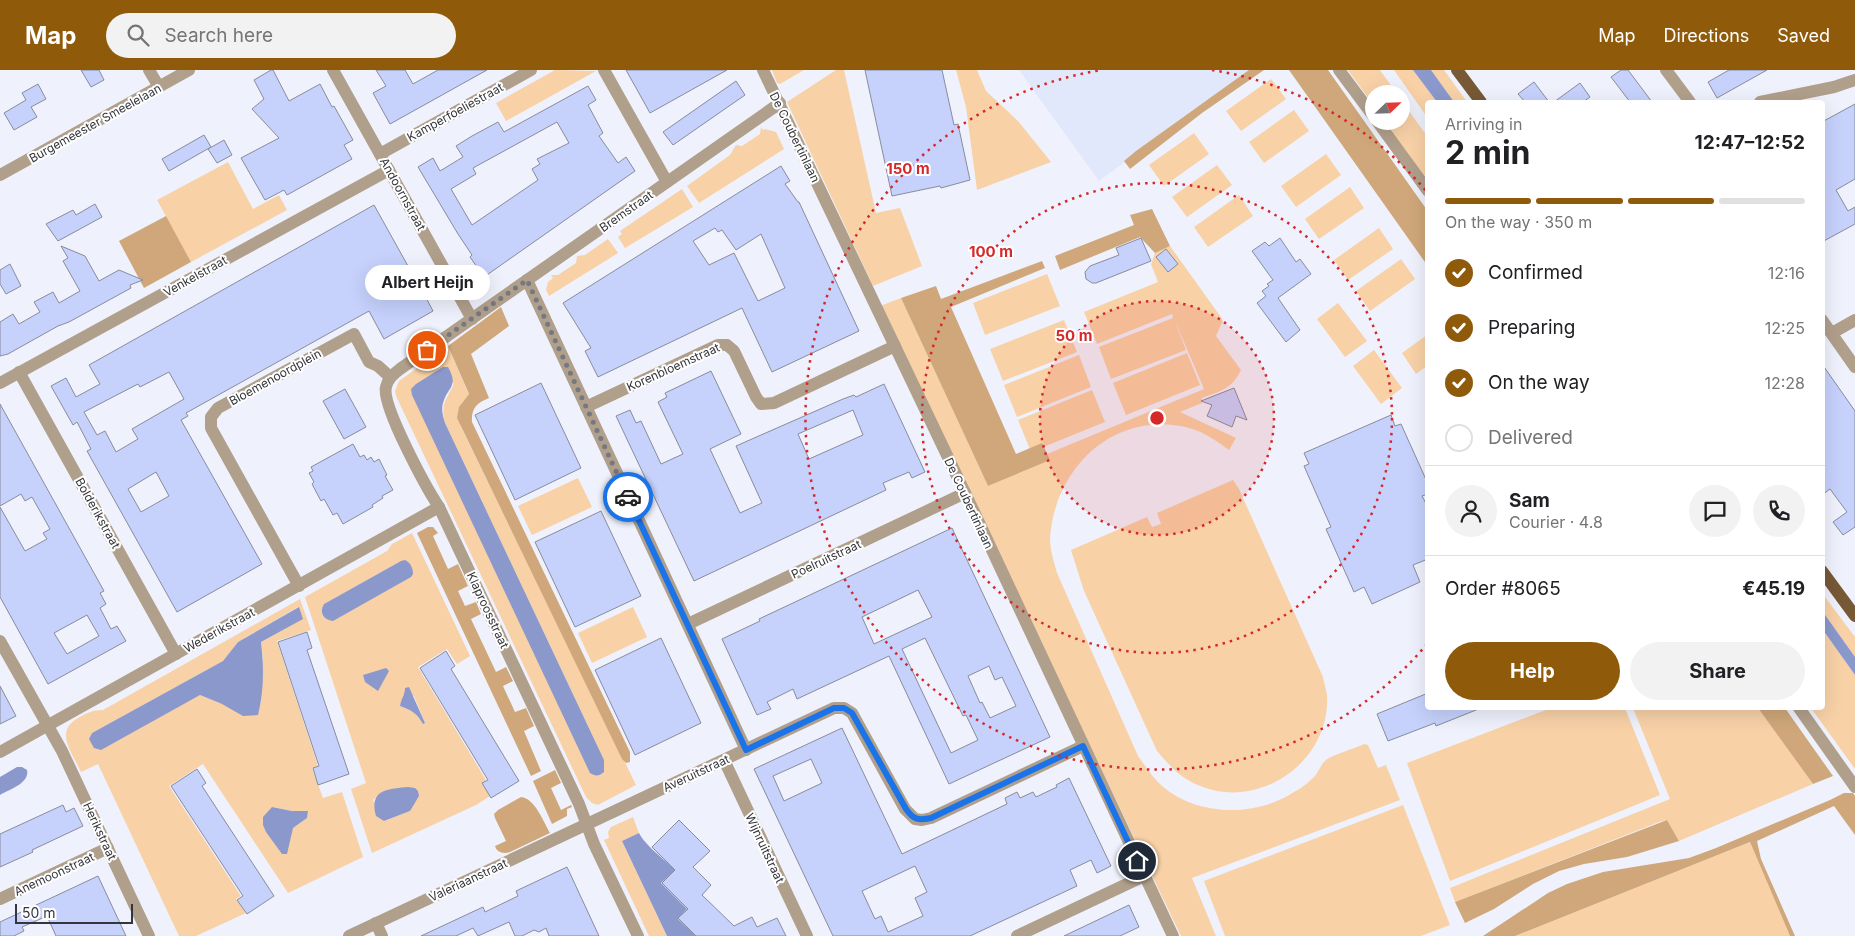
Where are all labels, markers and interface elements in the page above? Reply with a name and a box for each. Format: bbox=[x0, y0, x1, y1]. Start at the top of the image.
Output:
search box bbox=[106, 13, 456, 58]
text: Map bbox=[25, 21, 76, 50]
icon: search bbox=[124, 21, 152, 49]
text: Search here bbox=[164, 24, 273, 47]
text: Map bbox=[1598, 25, 1636, 46]
text: Directions bbox=[1664, 25, 1749, 46]
text: Saved bbox=[1777, 25, 1830, 46]
street label: Kamperfoeliestraat bbox=[404, 79, 506, 145]
street label: Burgemeester Smeelelaan bbox=[26, 80, 164, 166]
north arrow bbox=[1365, 85, 1410, 130]
map controls bbox=[1365, 85, 1410, 130]
street label: De Coubertinlaan bbox=[767, 89, 823, 185]
text: Arriving in bbox=[1445, 114, 1522, 134]
text: 12:47–12:52 bbox=[1694, 131, 1805, 154]
text: 2 min bbox=[1445, 133, 1531, 172]
street label: Andoornstraat bbox=[377, 155, 429, 233]
text: 150 m bbox=[886, 159, 930, 178]
street label: Bremstraat bbox=[596, 187, 656, 235]
text: On the way · 350 m bbox=[1445, 212, 1592, 232]
text: 100 m bbox=[969, 242, 1013, 261]
street label: Venkelstraat bbox=[161, 252, 229, 300]
icon: check bbox=[1445, 259, 1473, 287]
text: Confirmed bbox=[1488, 261, 1583, 284]
text: 12:16 bbox=[1768, 263, 1805, 283]
callout: Albert Heijn bbox=[364, 265, 490, 300]
text: Albert Heijn bbox=[381, 272, 474, 292]
icon: check bbox=[1445, 314, 1473, 342]
text: Preparing bbox=[1488, 316, 1575, 339]
text: 12:25 bbox=[1765, 318, 1805, 338]
text: 50 m bbox=[1056, 326, 1092, 345]
pin bbox=[406, 329, 448, 371]
icon: bag bbox=[413, 336, 441, 364]
street label: Korenbloemstraat bbox=[624, 340, 722, 394]
street label: Bloemenoordplein bbox=[226, 346, 324, 408]
icon: check bbox=[1445, 369, 1473, 397]
text: On the way bbox=[1488, 371, 1590, 394]
text: 12:28 bbox=[1764, 373, 1805, 393]
centre of rings bbox=[1148, 409, 1166, 427]
text: Delivered bbox=[1488, 426, 1573, 449]
street label: De Coubertinlaan bbox=[941, 455, 997, 551]
courier bbox=[603, 472, 653, 522]
street label: Bolderikstraat bbox=[72, 475, 124, 551]
icon: car bbox=[614, 483, 642, 511]
button: person bbox=[1445, 485, 1497, 537]
button: chat bbox=[1689, 485, 1741, 537]
button: phone bbox=[1753, 485, 1805, 537]
text: Sam bbox=[1509, 489, 1550, 512]
text: Courier · 4.8 bbox=[1509, 512, 1603, 532]
street label: Poelruitstraat bbox=[789, 536, 863, 582]
street label: Klaproosstraat bbox=[464, 570, 512, 651]
text: Order #8065 bbox=[1445, 577, 1561, 600]
text: €45.19 bbox=[1742, 577, 1805, 600]
street label: Wederikstraat bbox=[181, 604, 257, 656]
button: Help bbox=[1445, 642, 1620, 700]
button: Share bbox=[1630, 642, 1805, 700]
street label: Averuitstraat bbox=[660, 751, 732, 795]
street label: Herikstraat bbox=[80, 800, 120, 862]
street label: Wijnruitstraat bbox=[742, 811, 788, 885]
pin bbox=[1116, 840, 1158, 882]
icon: home bbox=[1123, 847, 1151, 875]
street label: Anemoonstraat bbox=[12, 849, 96, 899]
street label: Valeriaanstraat bbox=[426, 855, 510, 905]
scale bar bbox=[15, 901, 132, 924]
text: 50 m bbox=[22, 904, 56, 921]

